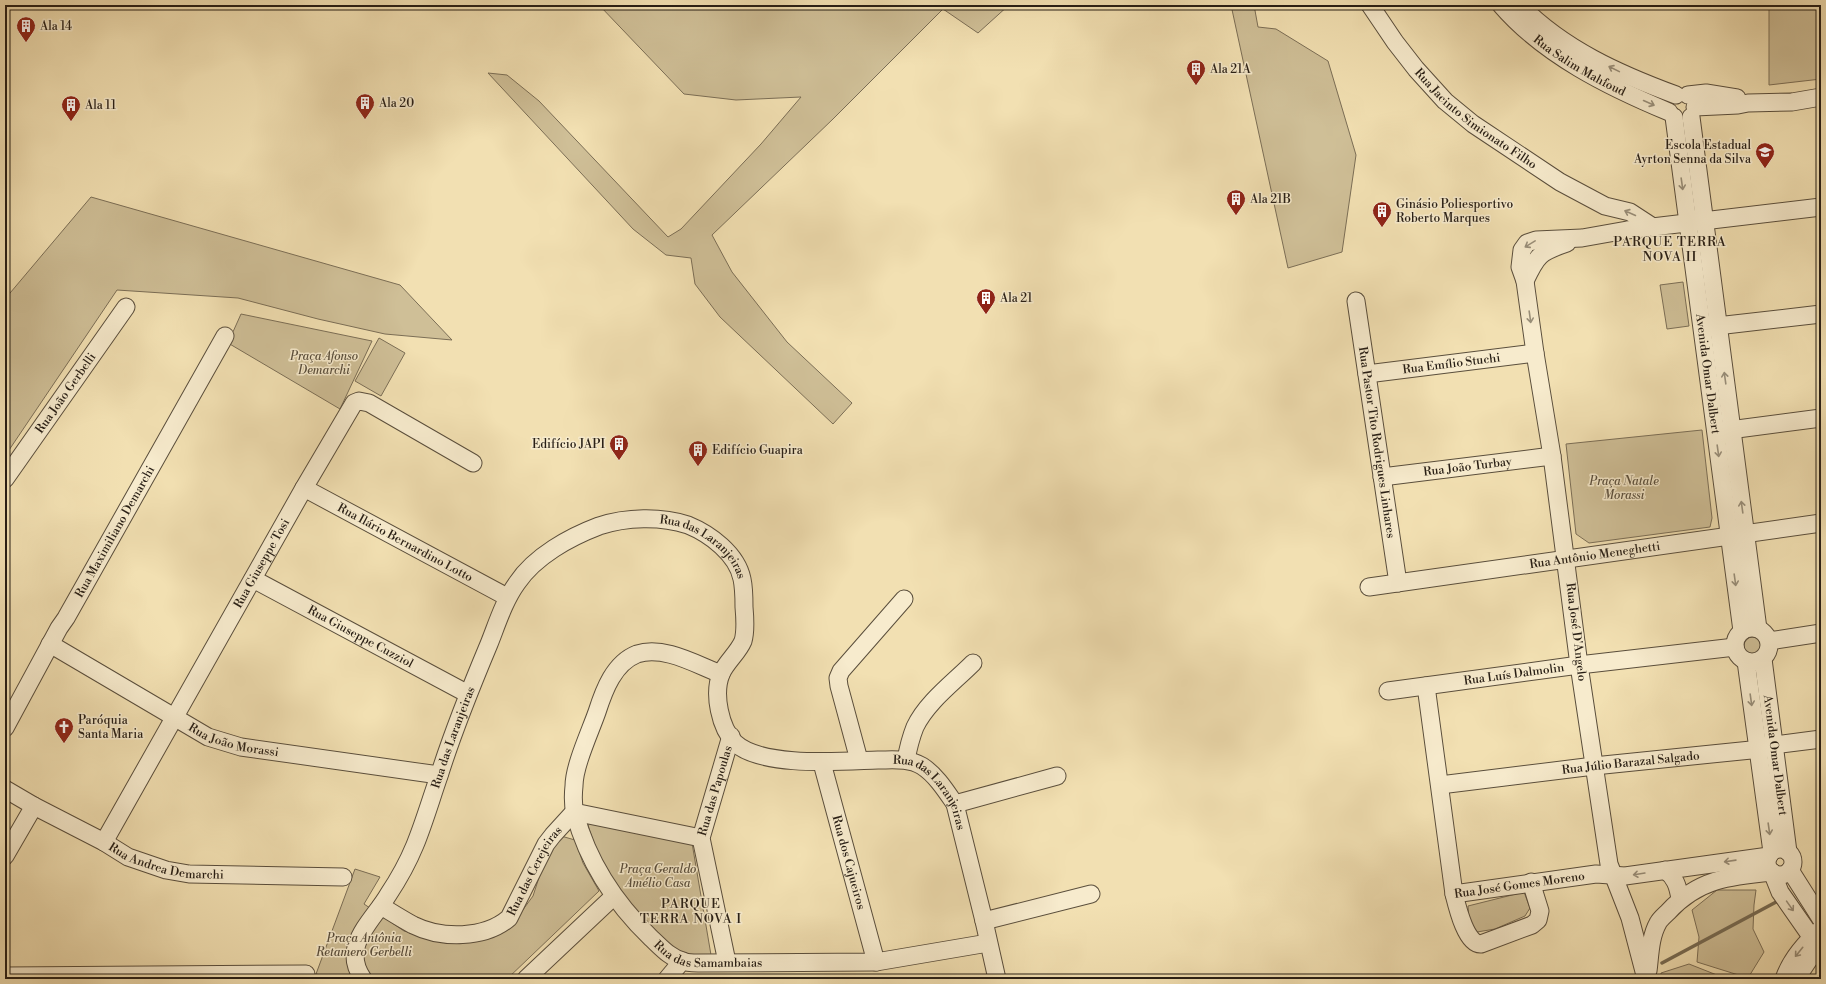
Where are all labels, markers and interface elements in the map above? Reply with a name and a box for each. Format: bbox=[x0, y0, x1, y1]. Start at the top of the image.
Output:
building icon: Ala 14 bbox=[15, 15, 37, 43]
place label: Ala 14 bbox=[39, 19, 72, 34]
street label: Rua Salim Mahfoud bbox=[1530, 32, 1628, 99]
building icon: Ala 21A bbox=[1185, 58, 1207, 86]
place label: Ala 21A bbox=[1209, 62, 1251, 77]
street label: Rua Jacinto Simionato Filho bbox=[1411, 65, 1540, 172]
one-way arrow bbox=[1608, 65, 1620, 72]
building icon: Ala 20 bbox=[354, 92, 376, 120]
building icon: Ala 11 bbox=[60, 94, 82, 122]
place label: Ala 20 bbox=[378, 96, 414, 111]
place label: Ala 11 bbox=[84, 98, 117, 113]
one-way arrow bbox=[1642, 100, 1654, 107]
place label: Escola Estadual Ayrton Senna da Silva bbox=[1633, 138, 1752, 167]
school or university icon: Escola Estadual Ayrton Senna da Silva bbox=[1754, 141, 1776, 169]
one-way arrow bbox=[1678, 177, 1686, 190]
building icon: Ala 21B bbox=[1225, 188, 1247, 216]
place label: Ala 21B bbox=[1249, 192, 1291, 207]
place label: Ginásio Poliesportivo Roberto Marques bbox=[1396, 197, 1514, 226]
building icon: Ginásio Poliesportivo Roberto Marques bbox=[1371, 200, 1393, 228]
one-way arrow bbox=[1625, 209, 1637, 216]
district label: PARQUE TERRA NOVA II bbox=[1613, 234, 1727, 265]
one-way arrow bbox=[1524, 240, 1536, 248]
building icon: Ala 21 bbox=[975, 287, 997, 315]
place label: Ala 21 bbox=[999, 291, 1033, 306]
one-way arrow bbox=[1526, 310, 1534, 323]
street label: Avenida Omar Dalbert bbox=[1692, 312, 1723, 436]
street label: Rua Pastor Tito Rodrigues Linhares bbox=[1355, 346, 1399, 539]
park label: Praça Afonso Demarchi bbox=[289, 349, 358, 378]
street label: Rua João Gerbelli bbox=[32, 350, 99, 436]
street label: Rua Emílio Stuchi bbox=[1402, 350, 1501, 377]
one-way arrow bbox=[1721, 372, 1729, 385]
building icon: Edifício JAPI bbox=[608, 433, 630, 461]
place label: Edifício JAPI bbox=[532, 437, 605, 452]
building icon: Edifício Guapira bbox=[687, 439, 709, 467]
place label: Edifício Guapira bbox=[712, 443, 804, 458]
one-way arrow bbox=[1714, 444, 1722, 457]
street label: Rua João Turbay bbox=[1422, 454, 1513, 479]
street label: Rua Maximiliano Demarchi bbox=[72, 463, 158, 600]
park label: Praça Natale Morassi bbox=[1588, 474, 1659, 503]
street label: Rua Ilário Bernardino Lotto bbox=[335, 500, 476, 585]
one-way arrow bbox=[1738, 501, 1746, 514]
street label: Rua das Laranjeiras bbox=[659, 512, 749, 580]
street label: Rua Giuseppe Tosi bbox=[230, 516, 293, 611]
street label: Rua Antônio Meneghetti bbox=[1528, 538, 1661, 572]
one-way arrow bbox=[1732, 573, 1739, 586]
street label: Rua José D'Angelo bbox=[1563, 582, 1590, 682]
street label: Rua Giuseppe Cuzziol bbox=[305, 602, 417, 671]
street label: Rua Luís Dalmolin bbox=[1463, 660, 1565, 688]
street label: Rua das Laranjeiras bbox=[428, 684, 478, 790]
one-way arrow bbox=[1748, 693, 1755, 706]
street label: Avenida Omar Dalbert bbox=[1760, 693, 1791, 817]
place label: Paróquia Santa Maria bbox=[78, 713, 144, 742]
church icon: Paróquia Santa Maria bbox=[53, 716, 75, 744]
street label: Rua João Morassi bbox=[186, 720, 280, 760]
street label: Rua das Papoulas bbox=[695, 744, 735, 838]
street label: Rua Júlio Barazal Salgado bbox=[1561, 748, 1701, 777]
street label: Rua das Laranjeiras bbox=[893, 752, 969, 831]
street label: Rua dos Cajueiros bbox=[829, 814, 869, 911]
one-way arrow bbox=[1765, 822, 1773, 835]
street label: Rua das Cerejeiras bbox=[504, 823, 565, 918]
street label: Rua Andrea Demarchi bbox=[106, 839, 224, 882]
one-way arrow bbox=[1724, 857, 1737, 865]
park label: Praça Geraldo Amélio Casa bbox=[619, 862, 696, 891]
street label: Rua José Gomes Moreno bbox=[1453, 868, 1586, 901]
one-way arrow bbox=[1633, 870, 1646, 878]
district label: PARQUE TERRA NOVA I bbox=[640, 896, 742, 927]
one-way arrow bbox=[1786, 900, 1794, 911]
park label: Praça Antônia Retamero Gerbelli bbox=[315, 931, 412, 960]
street label: Rua das Samambaias bbox=[651, 937, 762, 971]
one-way arrow bbox=[1795, 946, 1804, 957]

